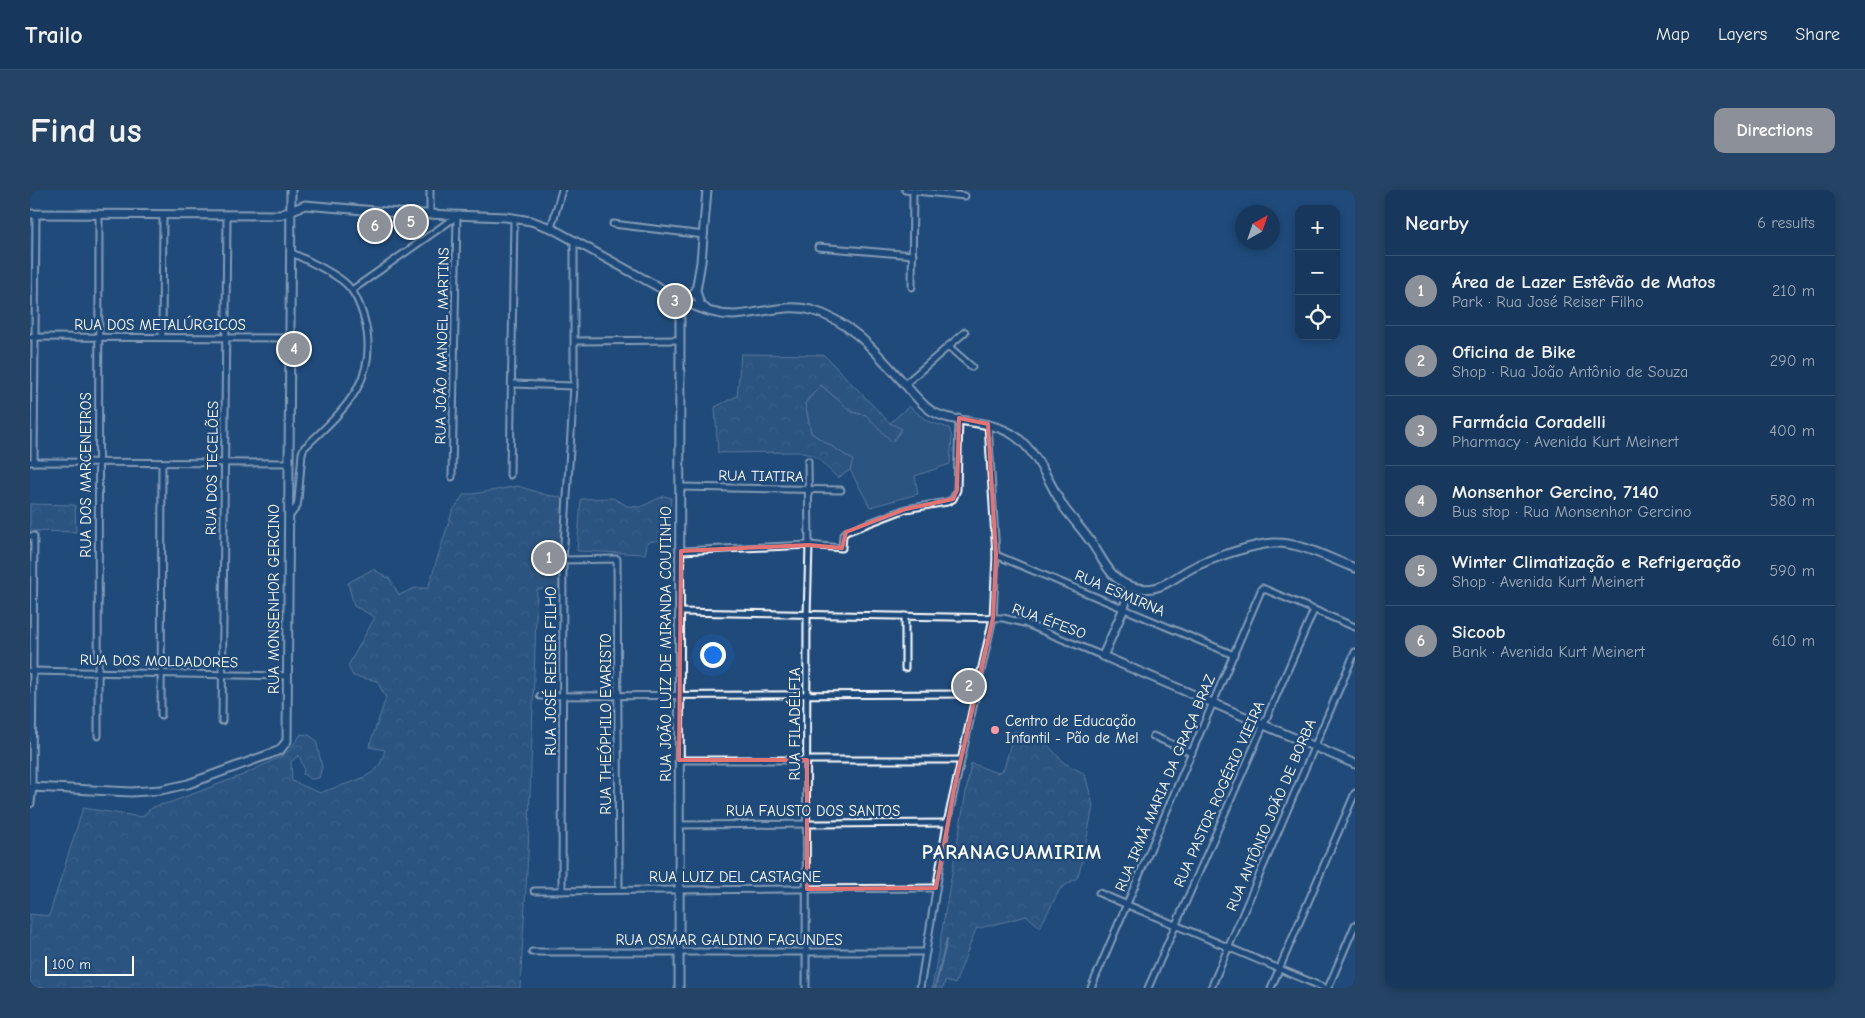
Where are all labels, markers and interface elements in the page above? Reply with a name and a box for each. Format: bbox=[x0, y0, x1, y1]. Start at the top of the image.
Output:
text: Trailo bbox=[25, 21, 83, 49]
text: Map bbox=[1656, 24, 1690, 45]
text: Layers bbox=[1718, 24, 1767, 45]
text: Share bbox=[1795, 24, 1840, 45]
button: Directions bbox=[1714, 108, 1835, 153]
text: Find us bbox=[30, 110, 142, 151]
pin: 5 bbox=[395, 203, 427, 241]
north arrow bbox=[1235, 205, 1280, 250]
map controls bbox=[1295, 205, 1340, 340]
button: + bbox=[1295, 205, 1340, 250]
pin: 6 bbox=[359, 207, 391, 245]
text: Nearby bbox=[1405, 211, 1469, 235]
text: 6 results bbox=[1757, 214, 1815, 232]
street label: RUA JOÃO MANOEL MARTINS bbox=[431, 247, 453, 445]
button: − bbox=[1295, 250, 1340, 295]
text: Área de Lazer Estêvão de Matos bbox=[1452, 271, 1715, 293]
pin: 3 bbox=[659, 282, 691, 320]
text: 1 bbox=[1418, 282, 1424, 300]
text: 210 m bbox=[1772, 282, 1815, 300]
text: Park · Rua José Reiser Filho bbox=[1452, 293, 1644, 311]
button: locate bbox=[1295, 295, 1340, 340]
street label: RUA DOS METALÚRGICOS bbox=[74, 315, 246, 334]
pin: 4 bbox=[278, 330, 310, 368]
text: Oficina de Bike bbox=[1452, 341, 1576, 363]
text: 2 bbox=[1417, 352, 1425, 370]
text: 290 m bbox=[1770, 352, 1815, 370]
text: Shop · Rua João Antônio de Souza bbox=[1452, 363, 1688, 381]
street label: RUA DOS MARCENEIROS bbox=[77, 392, 95, 558]
street label: RUA DOS TECELÕES bbox=[202, 401, 222, 535]
text: Farmácia Coradelli bbox=[1452, 411, 1606, 433]
text: 3 bbox=[1417, 422, 1425, 440]
text: 400 m bbox=[1769, 422, 1815, 440]
text: Pharmacy · Avenida Kurt Meinert bbox=[1452, 433, 1679, 451]
street label: RUA TIATIRA bbox=[718, 466, 804, 486]
text: Monsenhor Gercino, 7140 bbox=[1452, 481, 1659, 503]
text: 4 bbox=[1417, 492, 1425, 510]
text: 580 m bbox=[1770, 492, 1815, 510]
text: Bus stop · Rua Monsenhor Gercino bbox=[1452, 503, 1692, 521]
street label: RUA MONSENHOR GERCINO bbox=[265, 504, 283, 694]
street label: RUA JOÃO LUIZ DE MIRANDA COUTINHO bbox=[657, 506, 675, 782]
pin: 1 bbox=[533, 539, 565, 577]
text: Winter Climatização e Refrigeração bbox=[1452, 551, 1741, 573]
text: 5 bbox=[1417, 562, 1425, 580]
text: 590 m bbox=[1770, 562, 1815, 580]
street label: RUA ESMIRNA bbox=[1072, 566, 1168, 620]
text: Shop · Avenida Kurt Meinert bbox=[1452, 573, 1644, 591]
street label: RUA JOSÉ REISER FILHO bbox=[541, 586, 560, 756]
street label: RUA ÉFESO bbox=[1010, 598, 1089, 643]
text: Sicoob bbox=[1452, 621, 1506, 643]
text: 6 bbox=[1417, 632, 1425, 650]
text: 610 m bbox=[1772, 632, 1815, 650]
street label: RUA THEÓPHILO EVARISTO bbox=[596, 633, 615, 815]
your location bbox=[700, 642, 726, 668]
text: Bank · Avenida Kurt Meinert bbox=[1452, 643, 1645, 661]
street label: RUA DOS MOLDADORES bbox=[80, 651, 238, 671]
street label: RUA FILADÉLFIA bbox=[785, 667, 804, 780]
pin: 2 bbox=[953, 667, 985, 705]
street label: RUA IRMÃ MARIA DA GRAÇA BRAZ bbox=[1111, 672, 1219, 894]
street label: RUA PASTOR ROGÉRIO VIEIRA bbox=[1169, 697, 1268, 890]
place label: Centro de Educação Infantil - Pão de Mel bbox=[1005, 712, 1138, 747]
street label: RUA ANTÔNIO JOÃO DE BORBA bbox=[1221, 715, 1320, 914]
marker: Centro de Educação Infantil - Pão de Mel bbox=[989, 724, 1001, 736]
street label: RUA FAUSTO DOS SANTOS bbox=[726, 802, 900, 820]
district label: PARANAGUAMIRIM bbox=[922, 841, 1102, 864]
street label: RUA LUIZ DEL CASTAGNE bbox=[649, 868, 821, 886]
street label: RUA OSMAR GALDINO FAGUNDES bbox=[615, 931, 843, 949]
scale bar bbox=[45, 953, 134, 976]
text: 100 m bbox=[52, 956, 91, 973]

